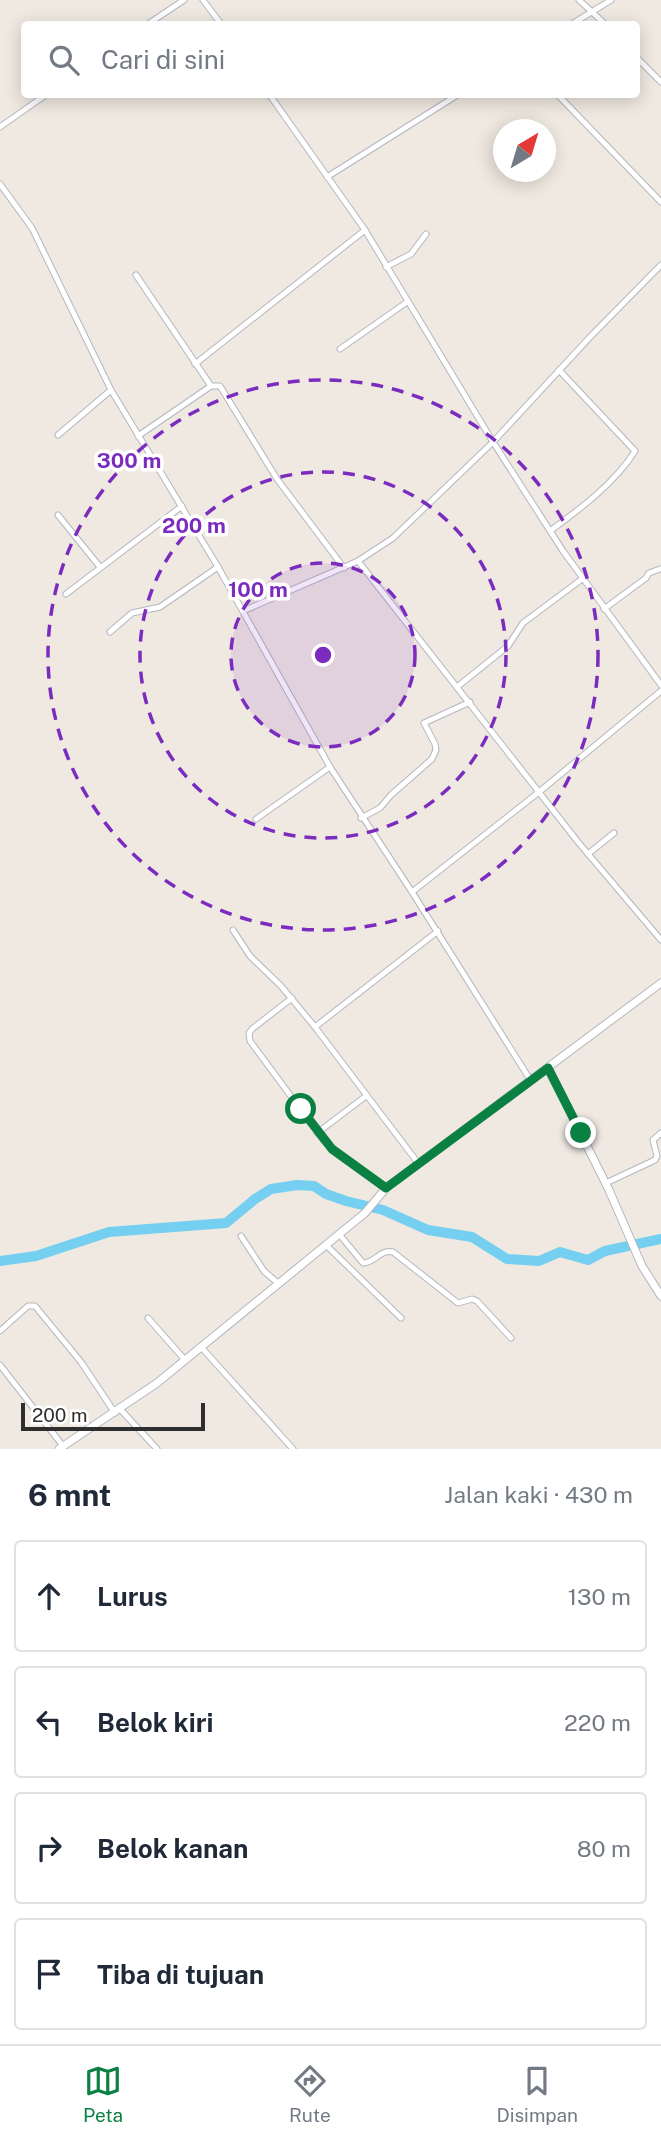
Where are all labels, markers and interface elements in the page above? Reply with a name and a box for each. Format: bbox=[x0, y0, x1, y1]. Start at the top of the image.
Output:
search box bbox=[21, 21, 640, 98]
icon: search bbox=[45, 41, 83, 79]
text: Cari di sini bbox=[101, 44, 225, 75]
north arrow bbox=[493, 119, 556, 182]
text: 300 m bbox=[97, 448, 161, 473]
text: 200 m bbox=[162, 513, 226, 538]
text: 100 m bbox=[228, 577, 288, 602]
centre of rings bbox=[311, 643, 335, 667]
route start bbox=[285, 1093, 316, 1124]
route end bbox=[565, 1117, 596, 1148]
scale bar bbox=[21, 1400, 205, 1432]
text: 200 m bbox=[32, 1404, 88, 1426]
text: 6 mnt bbox=[28, 1477, 111, 1513]
text: Jalan kaki · 430 m bbox=[444, 1481, 633, 1508]
icon: ahead bbox=[30, 1577, 68, 1615]
text: Lurus bbox=[97, 1581, 168, 1612]
text: 130 m bbox=[568, 1583, 631, 1610]
icon: left bbox=[30, 1703, 68, 1741]
text: Belok kiri bbox=[97, 1707, 213, 1738]
text: 220 m bbox=[564, 1709, 631, 1736]
icon: right bbox=[30, 1829, 68, 1867]
text: Belok kanan bbox=[97, 1833, 248, 1864]
text: 80 m bbox=[577, 1835, 631, 1862]
icon: arrive bbox=[30, 1955, 68, 1993]
text: Tiba di tujuan bbox=[97, 1959, 264, 1990]
tab: Peta bbox=[83, 2062, 123, 2126]
tab: Rute bbox=[289, 2062, 331, 2126]
tab: Disimpan bbox=[497, 2062, 578, 2126]

